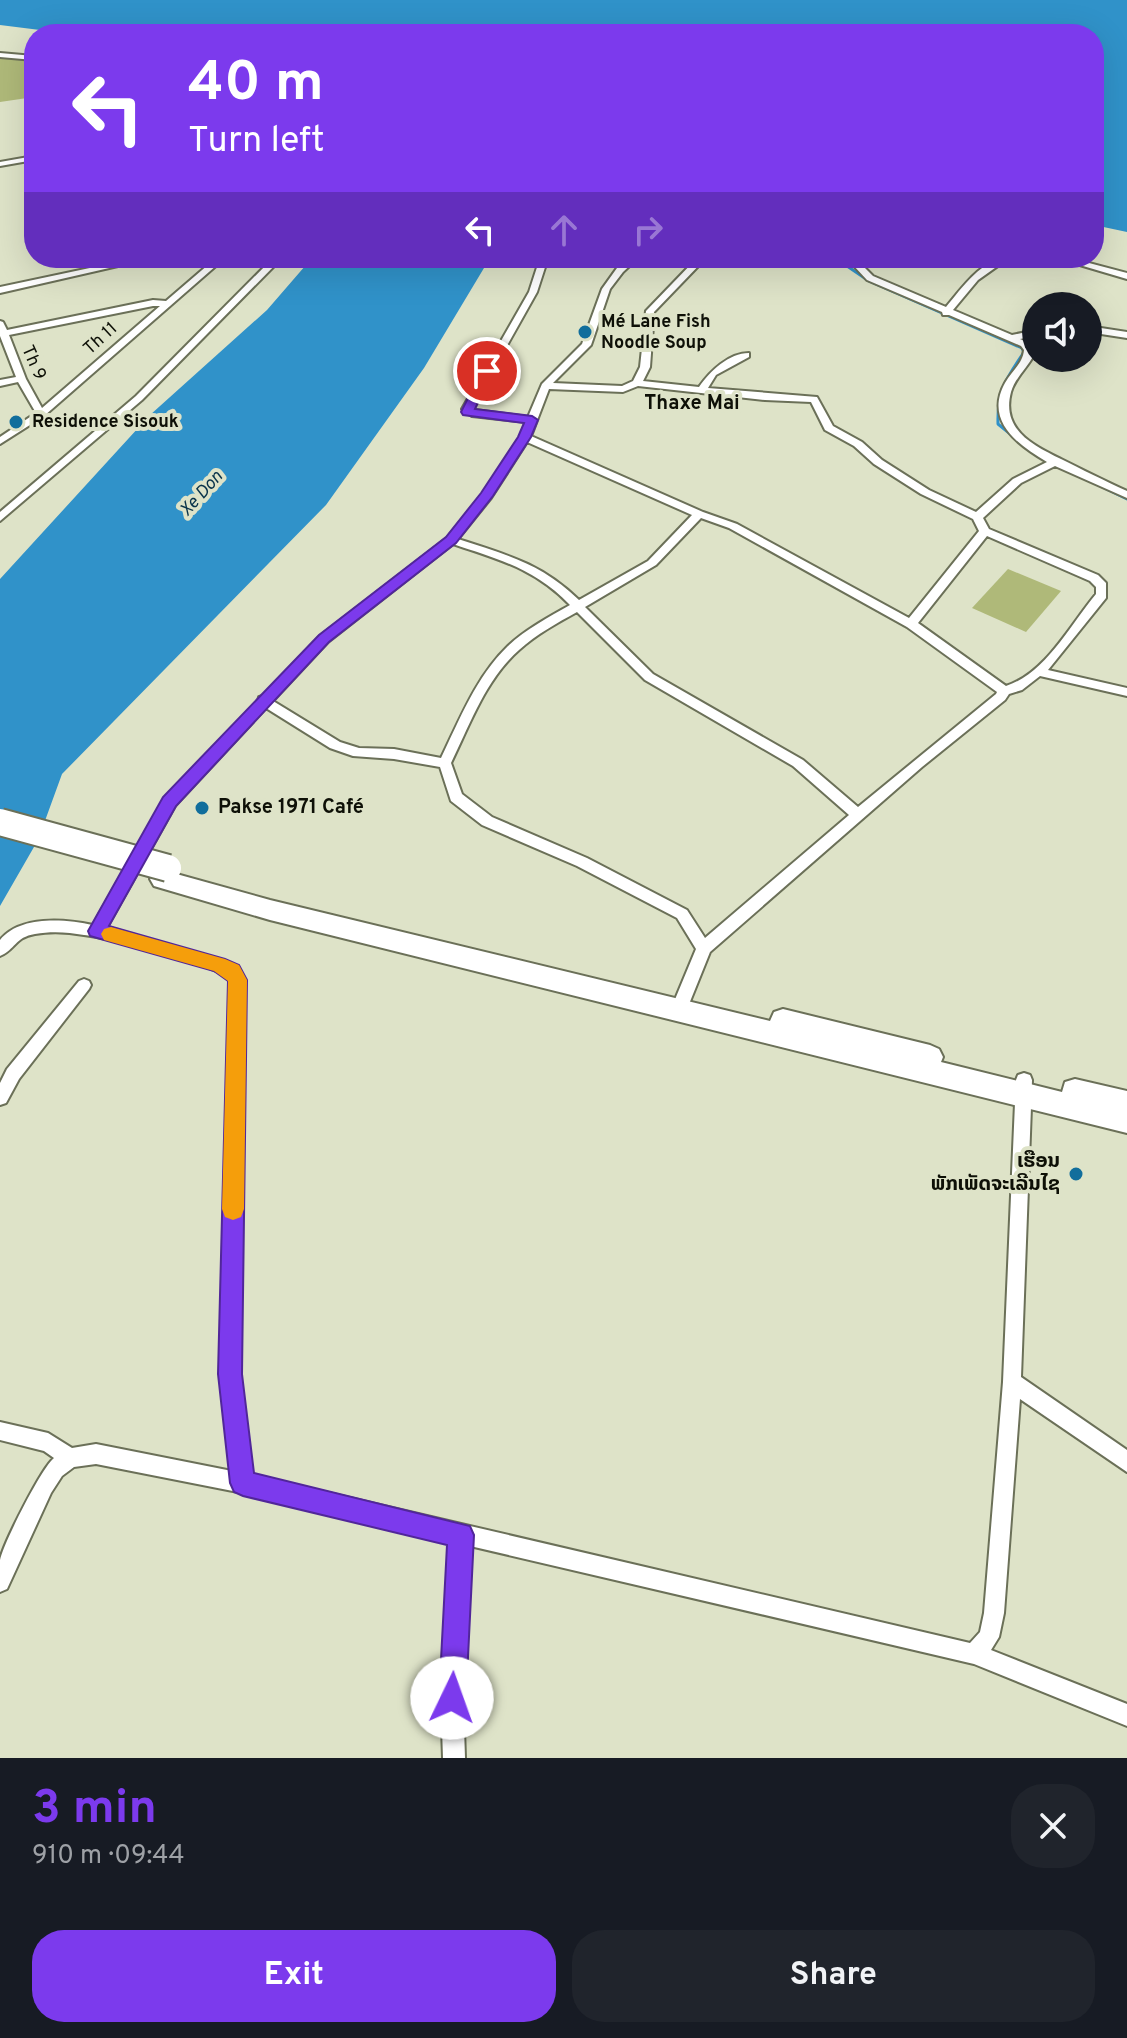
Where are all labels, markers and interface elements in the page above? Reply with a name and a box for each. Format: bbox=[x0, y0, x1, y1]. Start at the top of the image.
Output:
text: 40 m bbox=[188, 50, 324, 120]
icon: left bbox=[56, 56, 160, 160]
text: Turn left bbox=[188, 119, 325, 165]
icon: left bbox=[458, 208, 502, 252]
icon: ahead bbox=[542, 208, 586, 252]
icon: right bbox=[626, 208, 670, 252]
map controls bbox=[1022, 292, 1102, 372]
button: sound bbox=[1022, 292, 1102, 372]
place label: Mé Lane Fish Noodle Soup bbox=[601, 311, 711, 355]
street label: Th 11 bbox=[79, 318, 123, 360]
marker: Mé Lane Fish Noodle Soup bbox=[576, 323, 594, 341]
pin bbox=[453, 337, 521, 405]
street label: Th 9 bbox=[15, 342, 51, 384]
icon: arrive bbox=[465, 349, 509, 393]
district label: Thaxe Mai bbox=[644, 391, 740, 417]
place label: Residence Sisouk bbox=[32, 411, 179, 434]
marker: Residence Sisouk bbox=[7, 413, 25, 431]
water label: Xe Don bbox=[175, 466, 229, 522]
place label: Pakse 1971 Café bbox=[218, 795, 364, 821]
marker: Pakse 1971 Café bbox=[193, 799, 211, 817]
place label: ເຮືອນ ພັກເພັດຈະເລີນໄຊ bbox=[931, 1149, 1060, 1198]
marker: ເຮືອນ ພັກເພັດຈະເລີນໄຊ bbox=[1067, 1165, 1085, 1183]
position arrow bbox=[410, 1656, 494, 1740]
text: 3 min bbox=[32, 1780, 157, 1840]
button: close bbox=[1011, 1784, 1095, 1868]
text: 910 m · 09:44 bbox=[32, 1840, 185, 1873]
button: Exit bbox=[32, 1930, 556, 2022]
button: Share bbox=[572, 1930, 1095, 2022]

